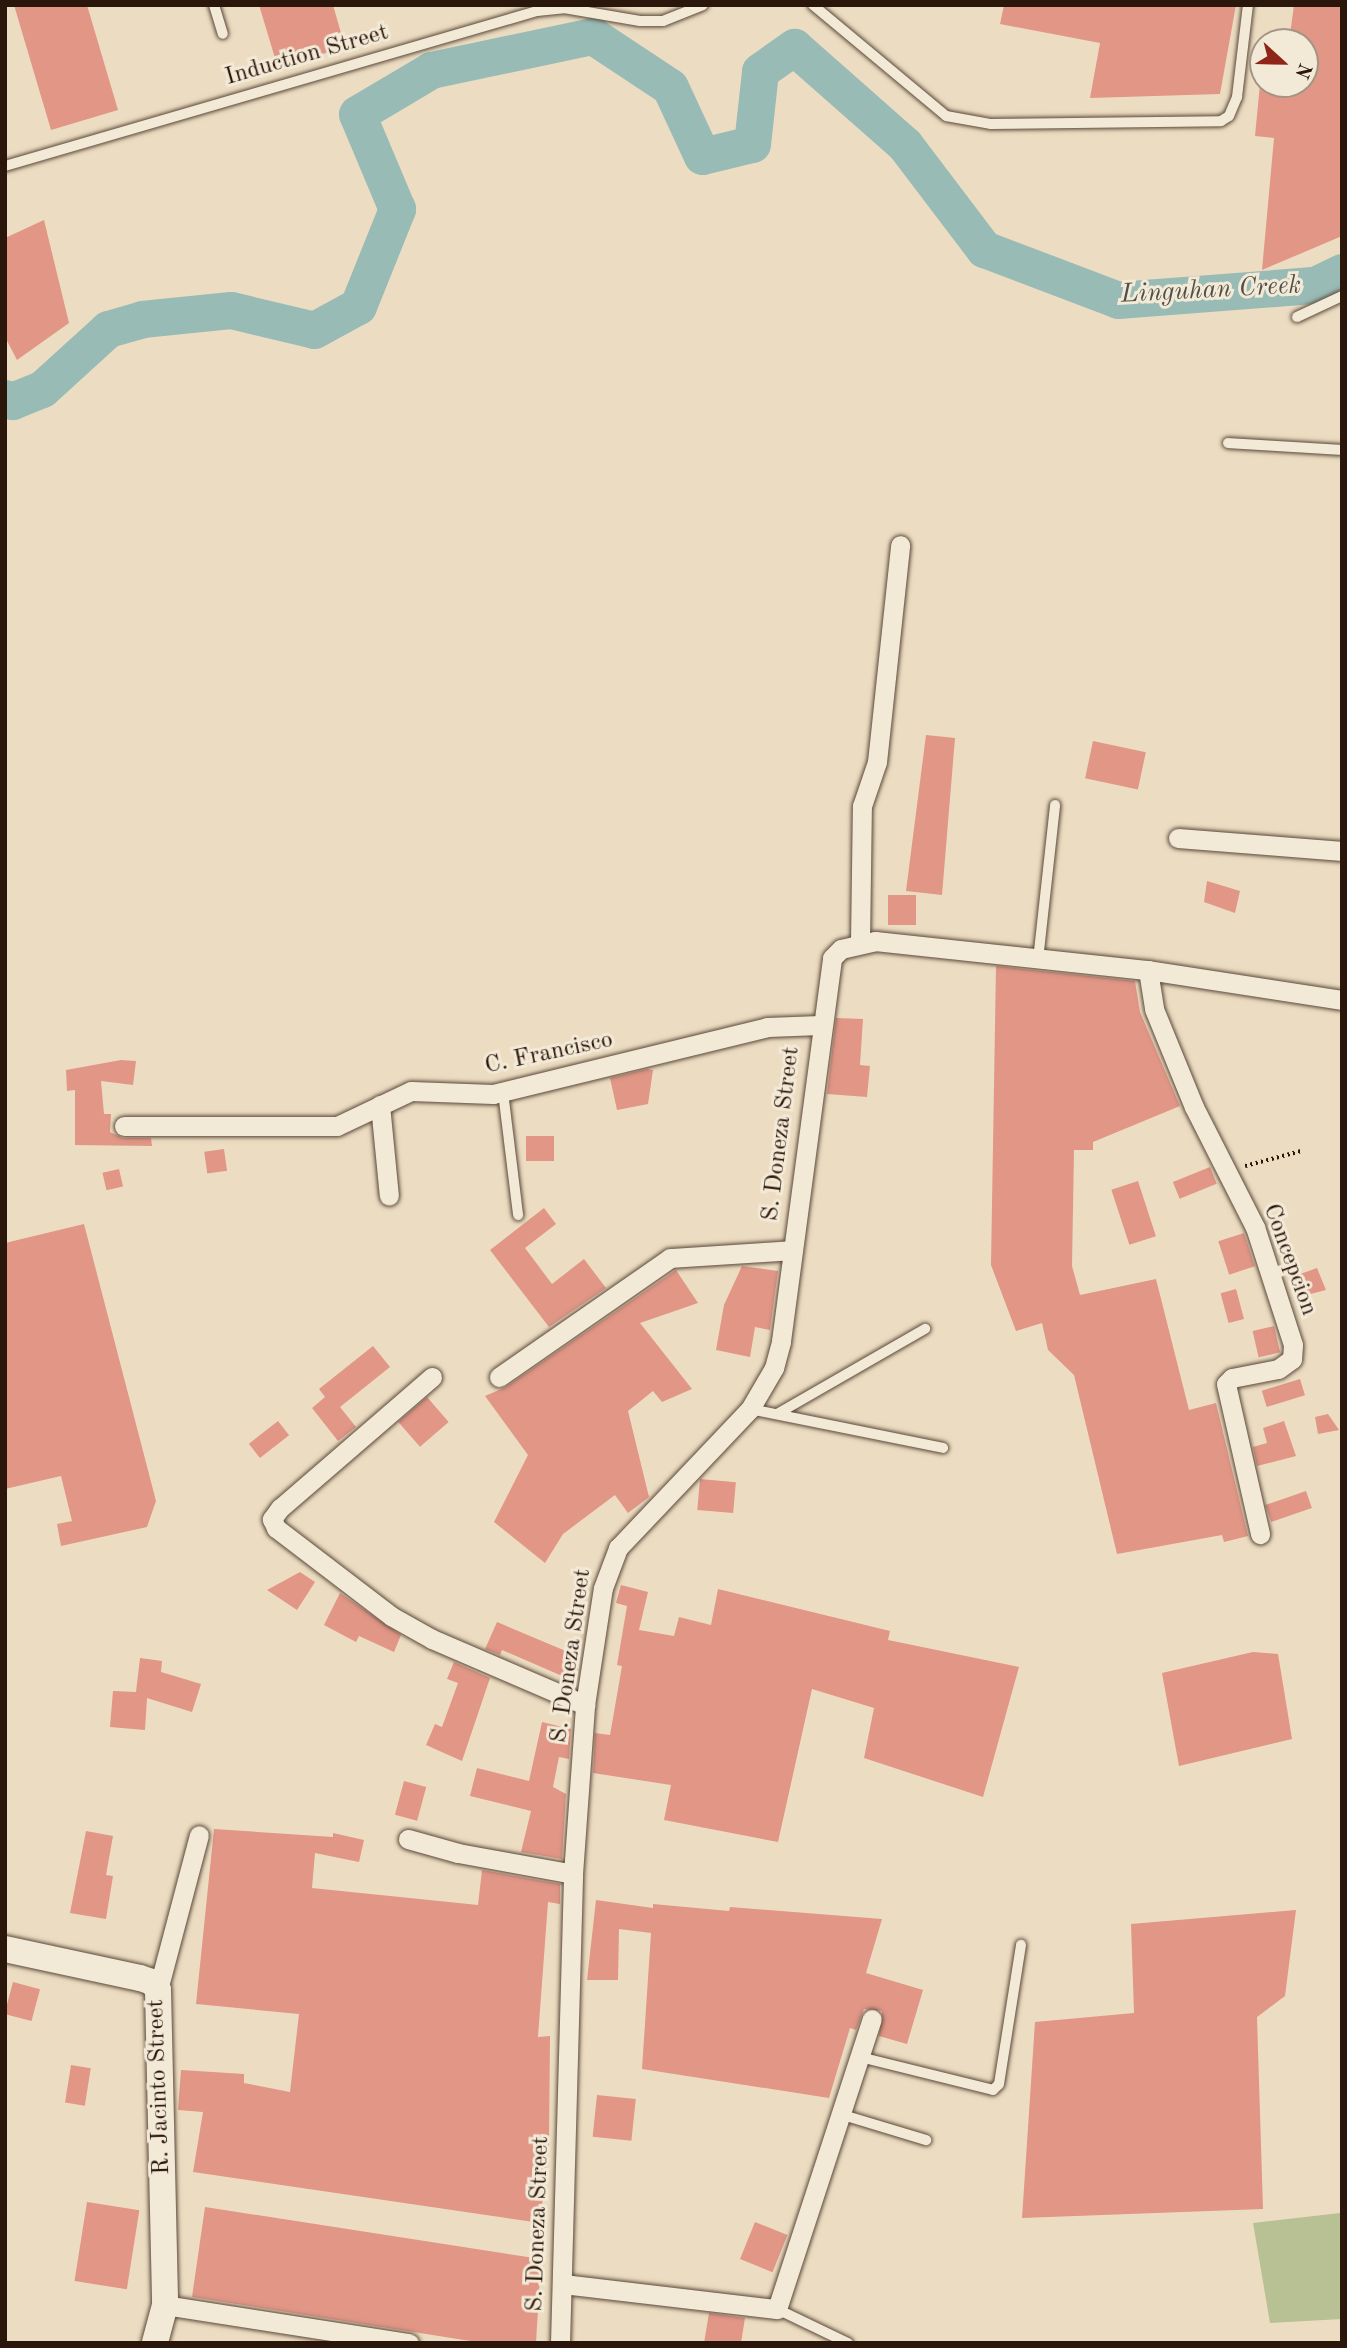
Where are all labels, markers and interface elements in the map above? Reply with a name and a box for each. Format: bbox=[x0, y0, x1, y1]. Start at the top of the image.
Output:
street label: Induction Street bbox=[222, 19, 392, 93]
north arrow bbox=[1249, 28, 1319, 98]
text: N bbox=[1291, 60, 1314, 81]
water label: Linguhan Creek bbox=[1120, 271, 1302, 311]
street label: C. Francisco bbox=[482, 1026, 616, 1082]
street label: S. Doneza Street bbox=[757, 1045, 807, 1223]
street label: Concepcion bbox=[1256, 1200, 1322, 1320]
street label: S. Doneza Street bbox=[546, 1567, 598, 1745]
street label: R. Jacinto Street bbox=[143, 1999, 177, 2175]
street label: S. Doneza Street bbox=[522, 2136, 556, 2312]

